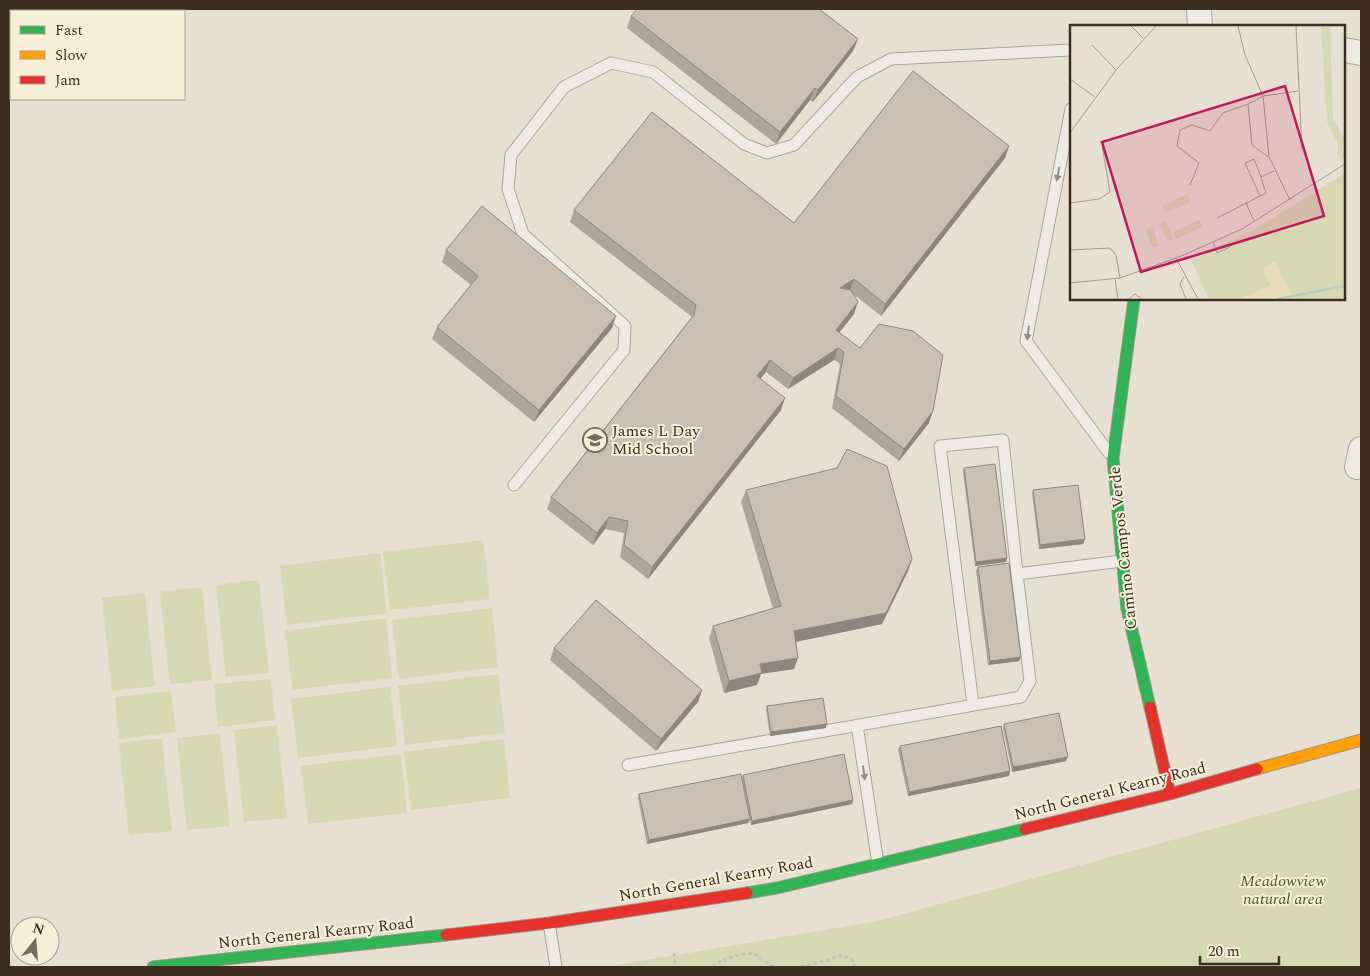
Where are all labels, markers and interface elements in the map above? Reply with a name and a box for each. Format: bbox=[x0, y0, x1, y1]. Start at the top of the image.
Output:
legend bbox=[10, 10, 185, 100]
text: Fast bbox=[55, 19, 83, 42]
inset map bbox=[1070, 25, 1345, 300]
text: Slow bbox=[55, 44, 87, 67]
text: Jam bbox=[55, 69, 81, 92]
one-way arrow bbox=[1054, 166, 1062, 182]
one-way arrow bbox=[1024, 326, 1032, 342]
place label: James L Day Mid School bbox=[612, 419, 701, 461]
school or university icon: James L Day Mid School bbox=[582, 427, 608, 453]
street label: Camino Campos Verde bbox=[1103, 465, 1143, 631]
street label: North General Kearny Road bbox=[1012, 756, 1208, 826]
one-way arrow bbox=[861, 765, 869, 781]
street label: North General Kearny Road bbox=[617, 850, 815, 908]
park label: Meadowview natural area bbox=[1240, 869, 1326, 911]
street label: North General Kearny Road bbox=[217, 911, 415, 955]
north arrow bbox=[10, 916, 60, 966]
text: N bbox=[30, 917, 47, 941]
scale bar bbox=[1200, 934, 1279, 966]
text: 20 m bbox=[1208, 940, 1240, 963]

